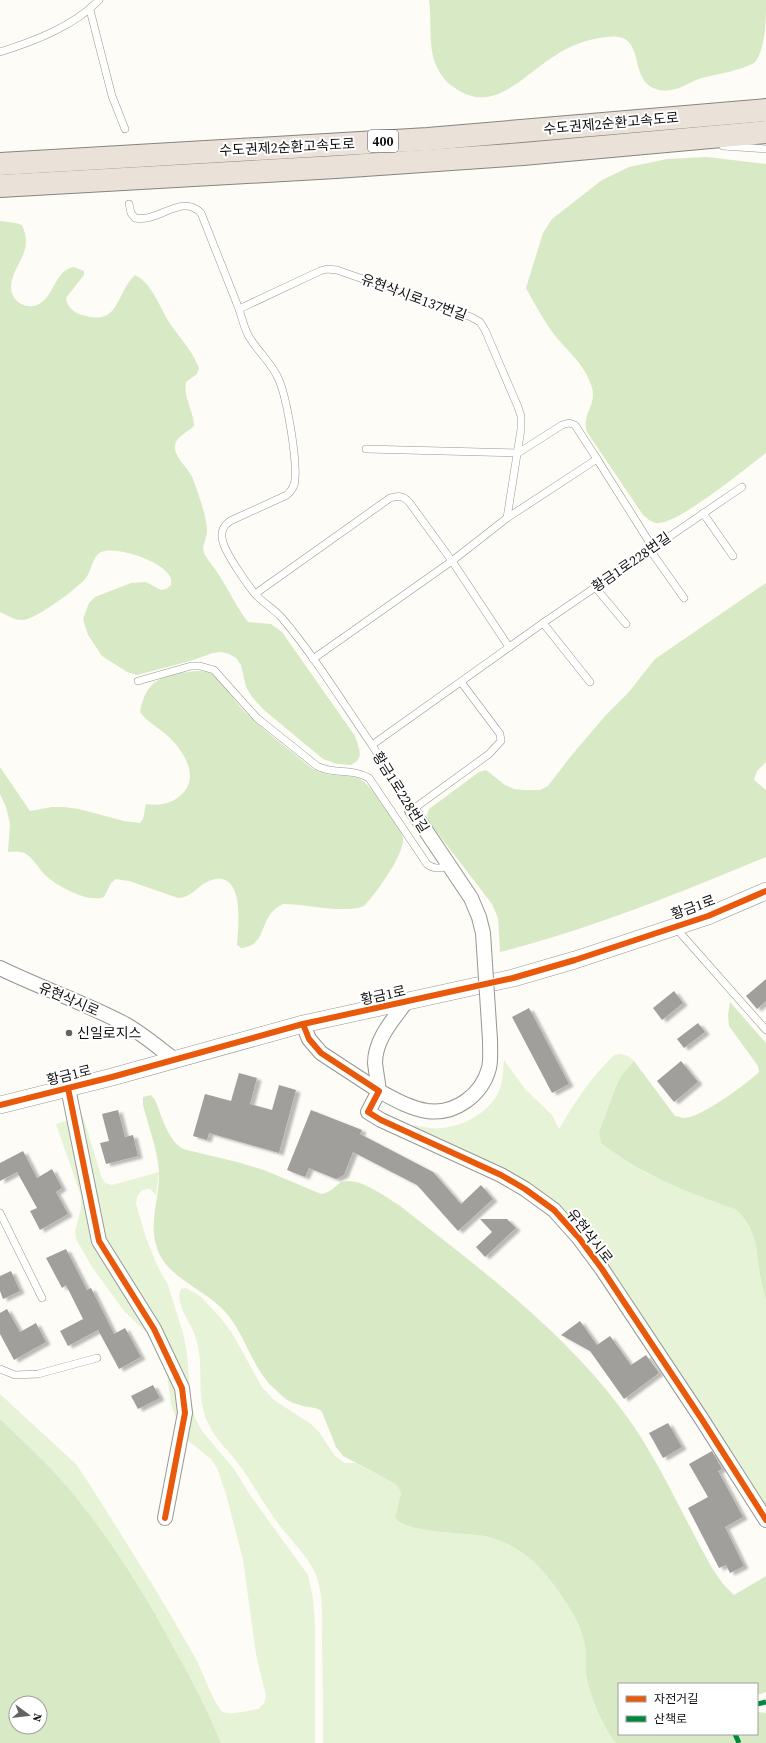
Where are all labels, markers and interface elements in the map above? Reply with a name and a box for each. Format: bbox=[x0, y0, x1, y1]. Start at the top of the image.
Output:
street label: 수도권제2순환고속도로 bbox=[542, 107, 680, 139]
road number: 400 bbox=[368, 130, 398, 152]
street label: 수도권제2순환고속도로 bbox=[219, 133, 355, 161]
street label: 유현삭시로137번길 bbox=[358, 269, 470, 325]
street label: 황금1로228번길 bbox=[587, 527, 675, 597]
street label: 황금1로228번길 bbox=[368, 748, 434, 836]
street label: 황금1로 bbox=[668, 890, 718, 924]
street label: 유현삭시로 bbox=[35, 977, 103, 1021]
street label: 황금1로 bbox=[359, 980, 408, 1010]
place label: 신일로지스 bbox=[77, 1023, 142, 1043]
marker: 신일로지스 bbox=[64, 1028, 74, 1038]
street label: 황금1로 bbox=[44, 1060, 94, 1090]
street label: 유현삭시로 bbox=[562, 1204, 618, 1268]
legend bbox=[618, 1683, 758, 1735]
text: 자전거길 bbox=[654, 1691, 698, 1707]
north arrow bbox=[8, 1695, 48, 1735]
text: 산책로 bbox=[654, 1711, 687, 1727]
text: N bbox=[29, 1712, 45, 1723]

